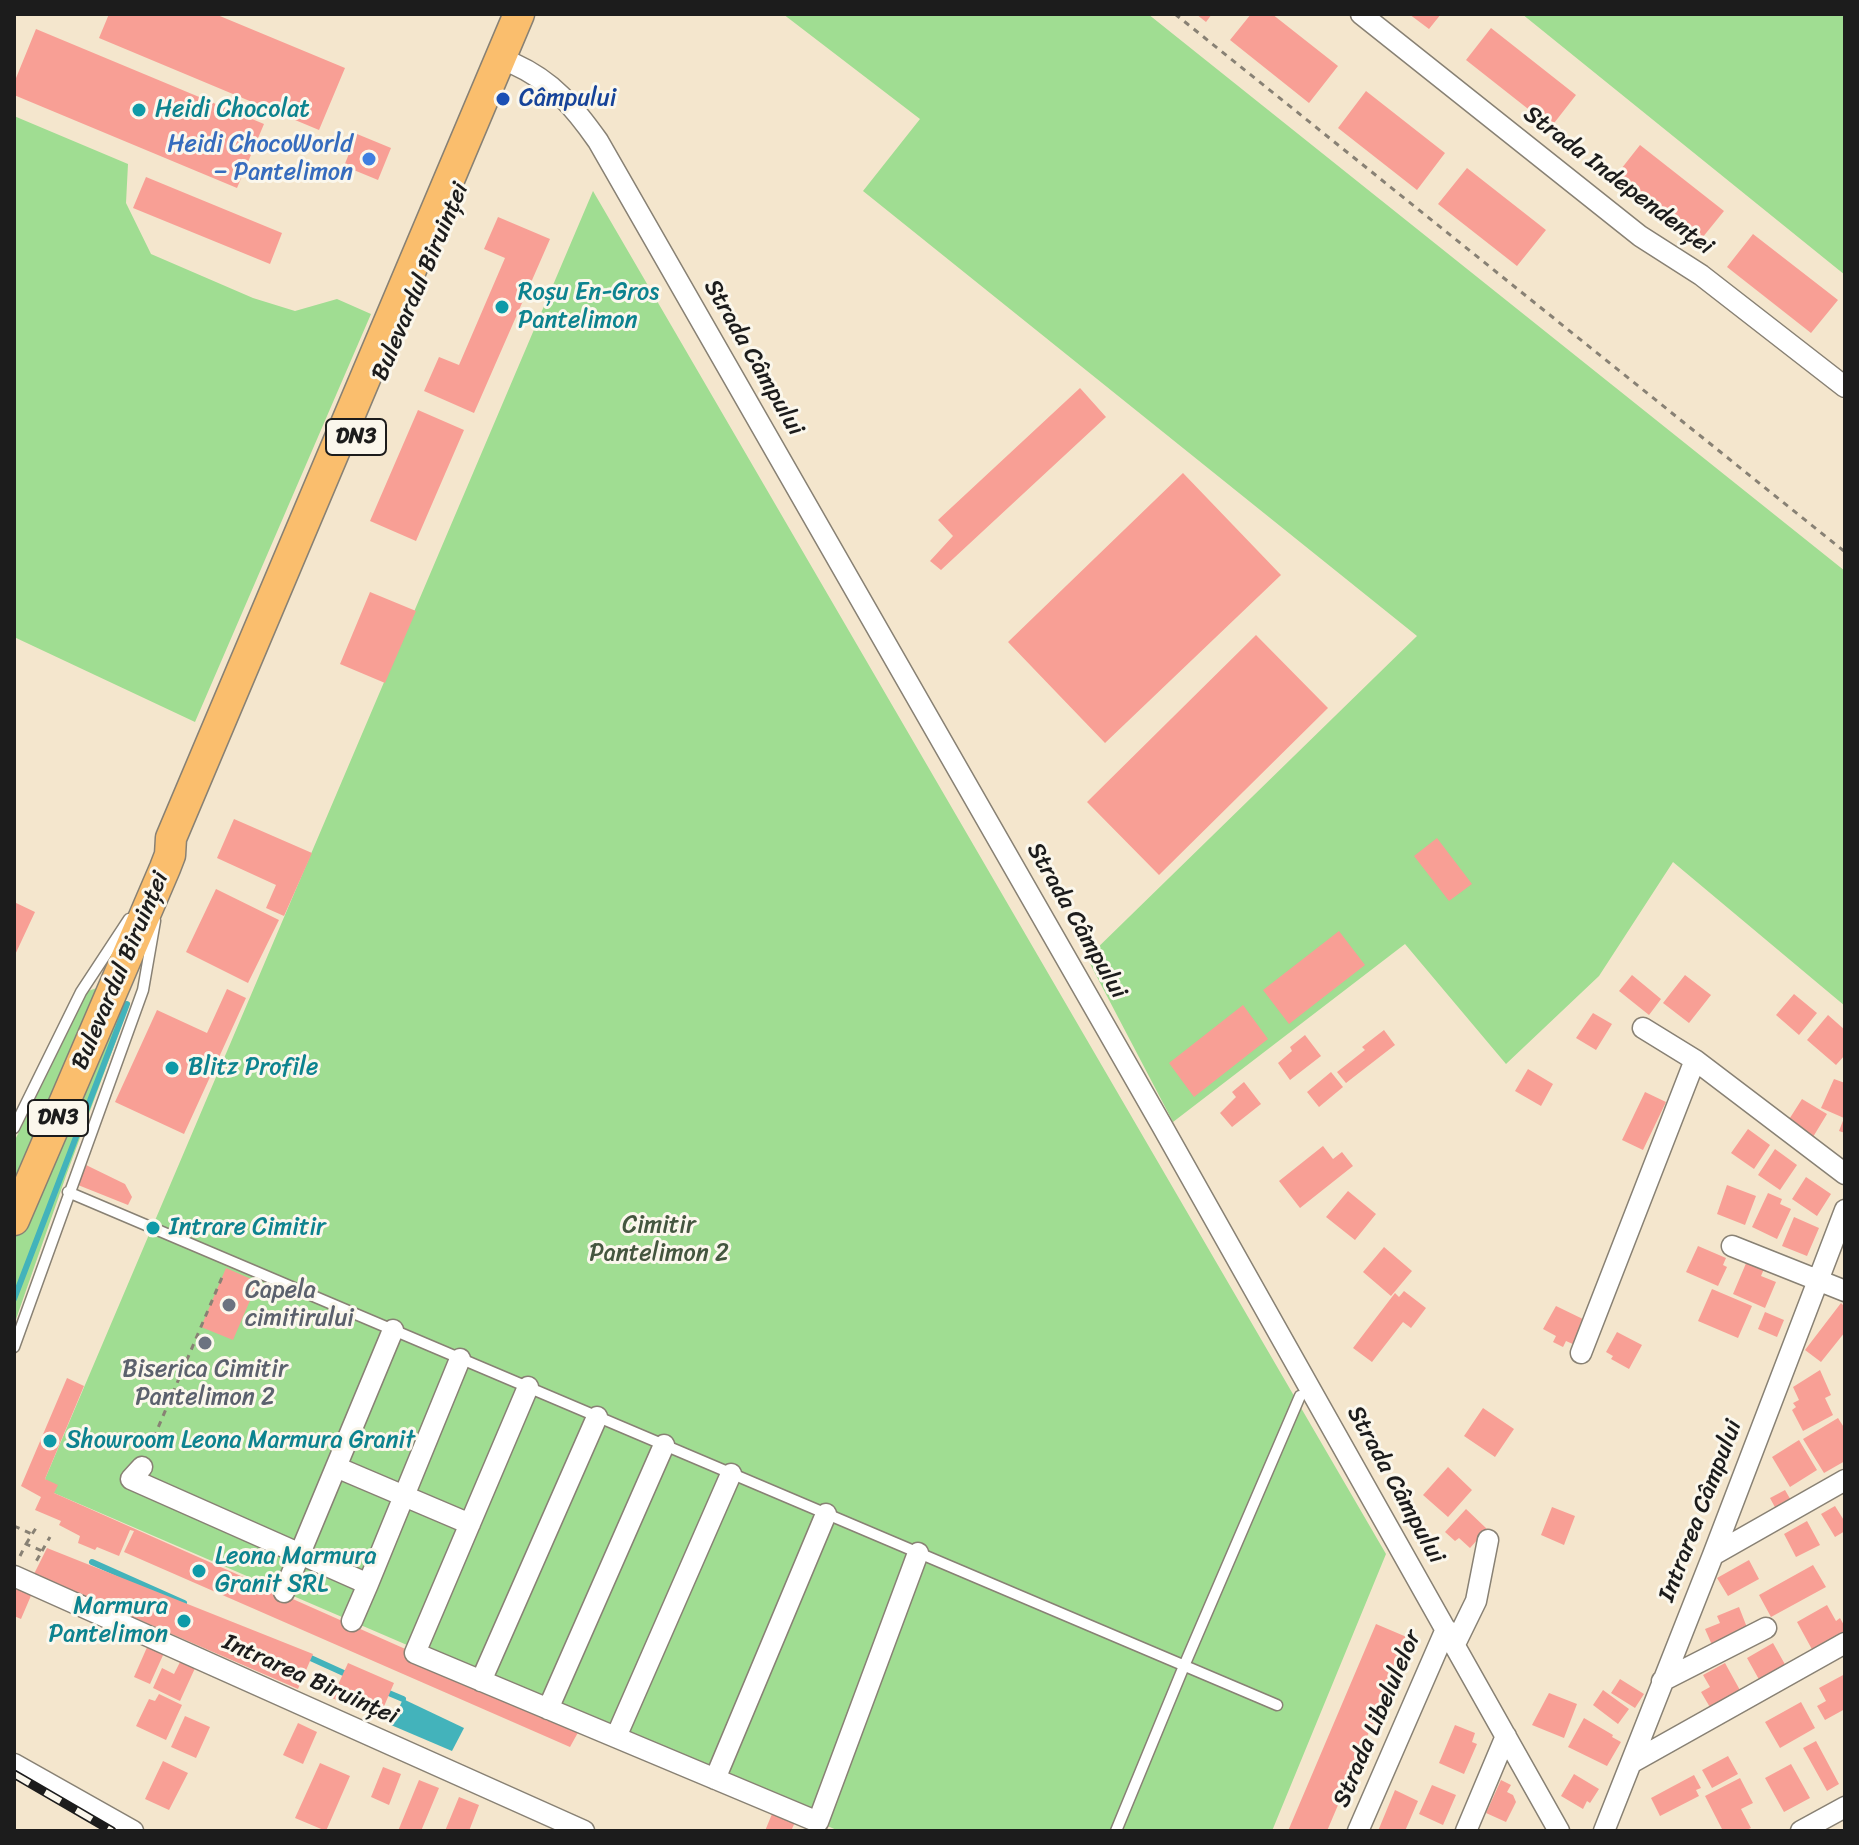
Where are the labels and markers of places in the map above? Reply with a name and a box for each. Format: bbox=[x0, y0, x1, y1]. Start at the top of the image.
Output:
place label: Câmpului bbox=[519, 85, 616, 113]
marker: Câmpului bbox=[494, 90, 512, 108]
place label: Heidi Chocolat bbox=[155, 96, 310, 124]
marker: Heidi Chocolat bbox=[130, 101, 148, 119]
place label: Heidi ChocoWorld – Pantelimon bbox=[168, 131, 353, 187]
marker: Heidi ChocoWorld – Pantelimon bbox=[360, 150, 378, 168]
place label: Roșu En-Gros Pantelimon bbox=[518, 279, 659, 335]
marker: Roșu En-Gros Pantelimon bbox=[493, 298, 511, 316]
place label: Blitz Profile bbox=[188, 1054, 318, 1082]
marker: Blitz Profile bbox=[163, 1059, 181, 1077]
place label: Intrare Cimitir bbox=[169, 1214, 326, 1242]
marker: Intrare Cimitir bbox=[144, 1219, 162, 1237]
place label: Capela cimitirului bbox=[245, 1277, 354, 1333]
marker: Capela cimitirului bbox=[220, 1296, 238, 1314]
marker: Biserica Cimitir Pantelimon 2 bbox=[196, 1334, 214, 1352]
place label: Biserica Cimitir Pantelimon 2 bbox=[122, 1356, 288, 1412]
place label: Showroom Leona Marmura Granit bbox=[66, 1427, 415, 1455]
marker: Showroom Leona Marmura Granit bbox=[41, 1432, 59, 1450]
place label: Leona Marmura Granit SRL bbox=[215, 1543, 376, 1599]
marker: Leona Marmura Granit SRL bbox=[190, 1562, 208, 1580]
place label: Marmura Pantelimon bbox=[49, 1593, 168, 1649]
marker: Marmura Pantelimon bbox=[175, 1612, 193, 1630]

